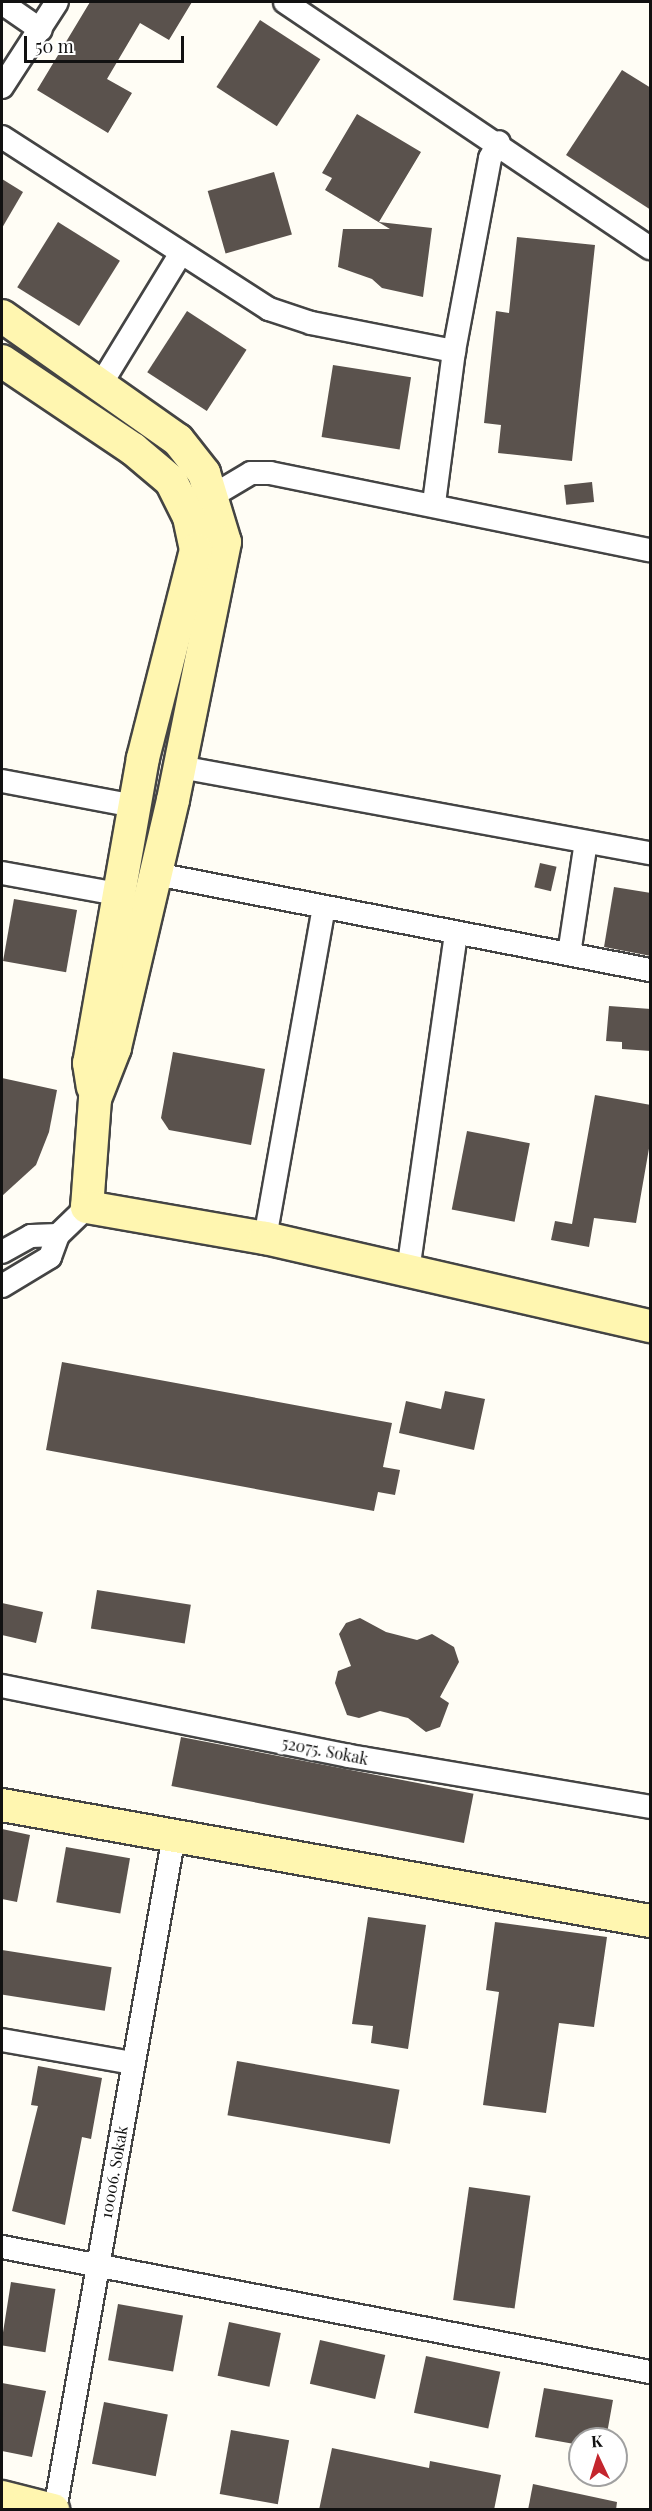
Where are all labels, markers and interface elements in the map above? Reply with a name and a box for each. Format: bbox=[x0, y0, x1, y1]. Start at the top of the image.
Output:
scale bar bbox=[27, 24, 188, 62]
text: 50 m bbox=[35, 34, 74, 58]
street label: 52075. Sokak bbox=[280, 1733, 370, 1769]
street label: 10006. Sokak bbox=[96, 2124, 132, 2220]
north arrow bbox=[568, 2427, 628, 2487]
text: K bbox=[590, 2430, 603, 2451]

